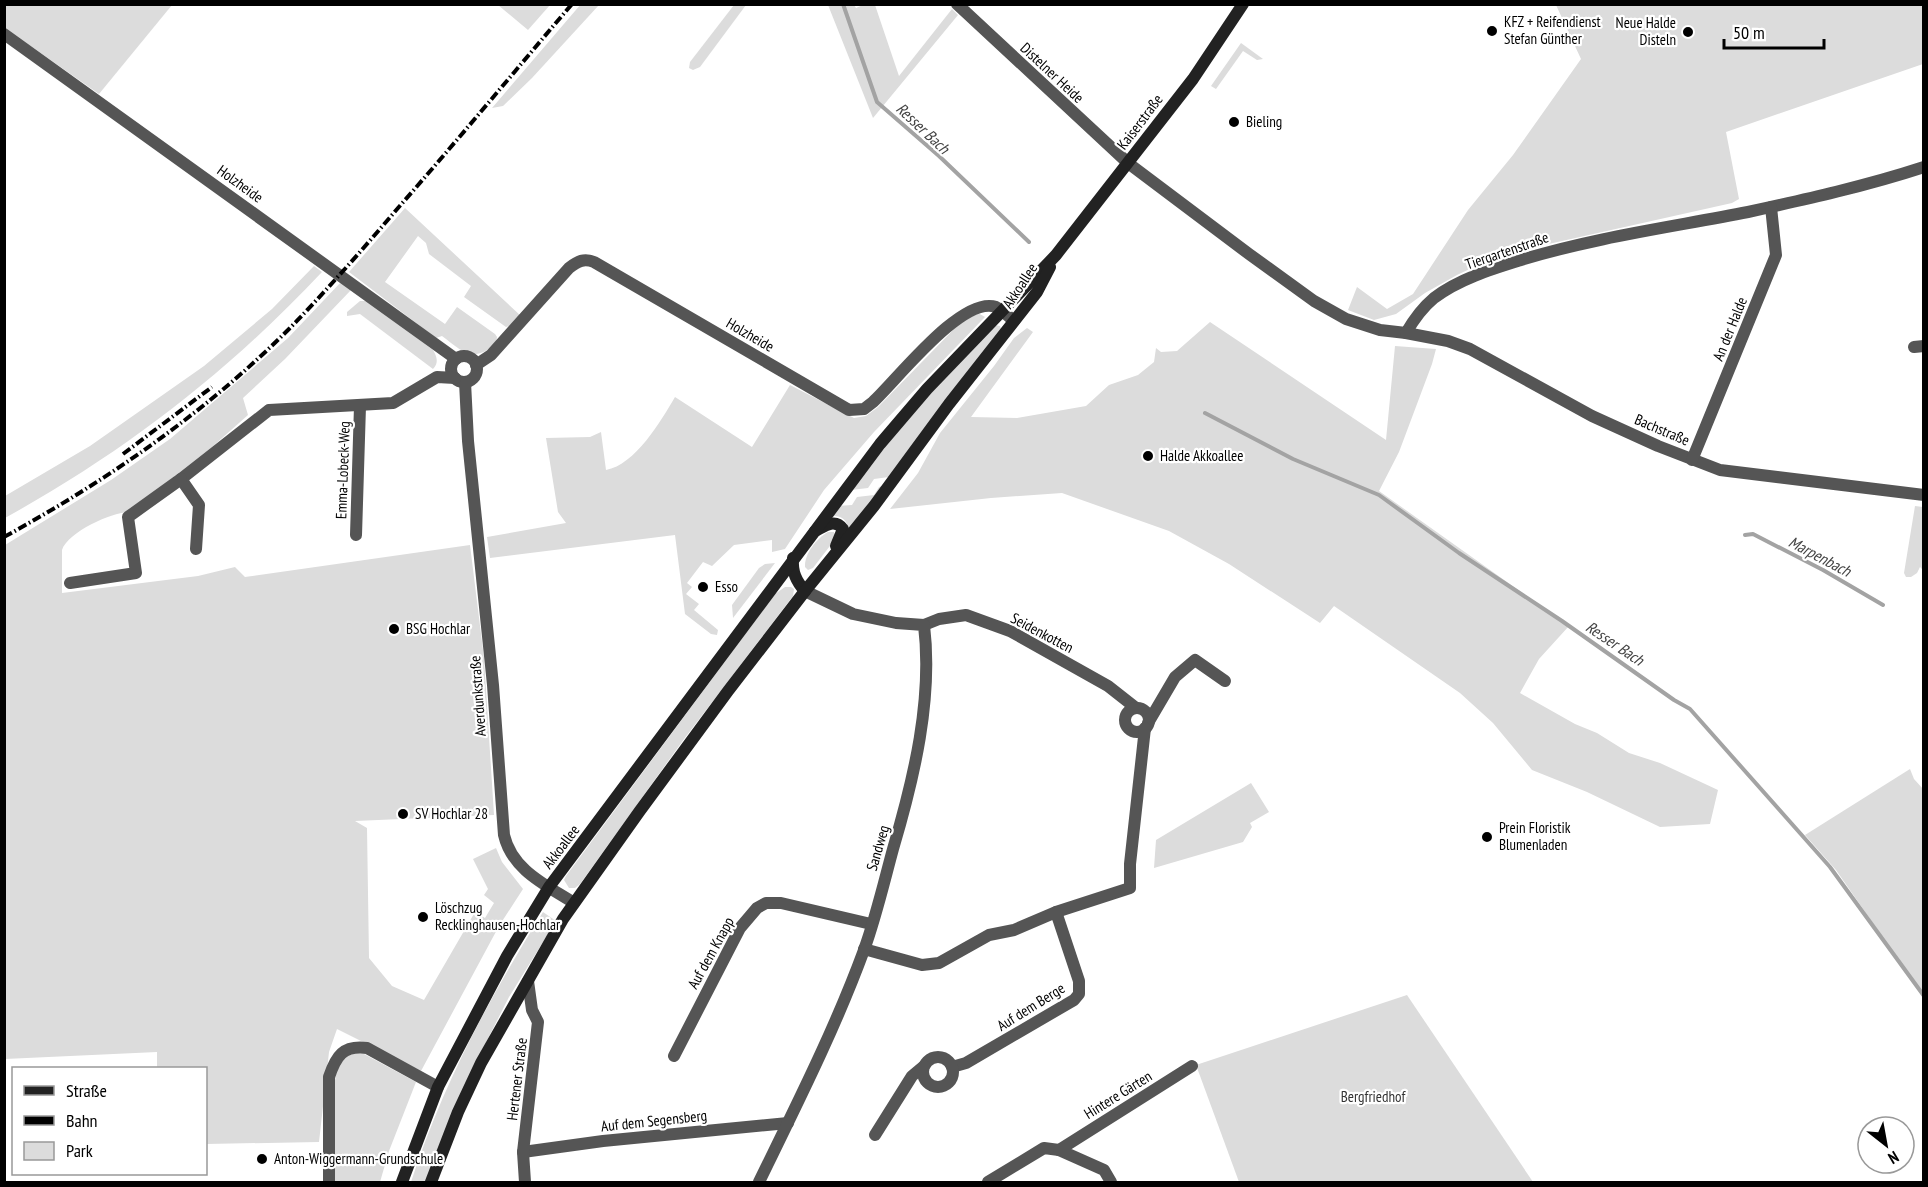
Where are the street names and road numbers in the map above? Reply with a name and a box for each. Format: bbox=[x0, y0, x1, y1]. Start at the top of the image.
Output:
street label: Distelner Heide bbox=[1017, 38, 1088, 107]
street label: Kaiserstraße bbox=[1113, 90, 1167, 153]
street label: Holzheide bbox=[214, 161, 267, 207]
street label: Tiergartenstraße bbox=[1463, 227, 1551, 274]
street label: Akkoallee bbox=[998, 259, 1041, 312]
street label: An der Halde bbox=[1708, 294, 1751, 363]
street label: Holzheide bbox=[723, 313, 778, 356]
street label: Bachstraße bbox=[1632, 409, 1693, 450]
street label: Emma-Lobeck-Weg bbox=[331, 421, 354, 519]
street label: Seidenkotten bbox=[1008, 608, 1077, 657]
street label: Averdunkstraße bbox=[465, 655, 490, 737]
street label: Akkoallee bbox=[538, 821, 583, 873]
street label: Sandweg bbox=[862, 823, 893, 873]
street label: Auf dem Knapp bbox=[683, 914, 738, 992]
street label: Auf dem Berge bbox=[993, 978, 1068, 1035]
street label: Hertener Straße bbox=[502, 1037, 531, 1121]
street label: Hintere Gärten bbox=[1080, 1066, 1155, 1123]
street label: Auf dem Segensberg bbox=[600, 1105, 708, 1136]

